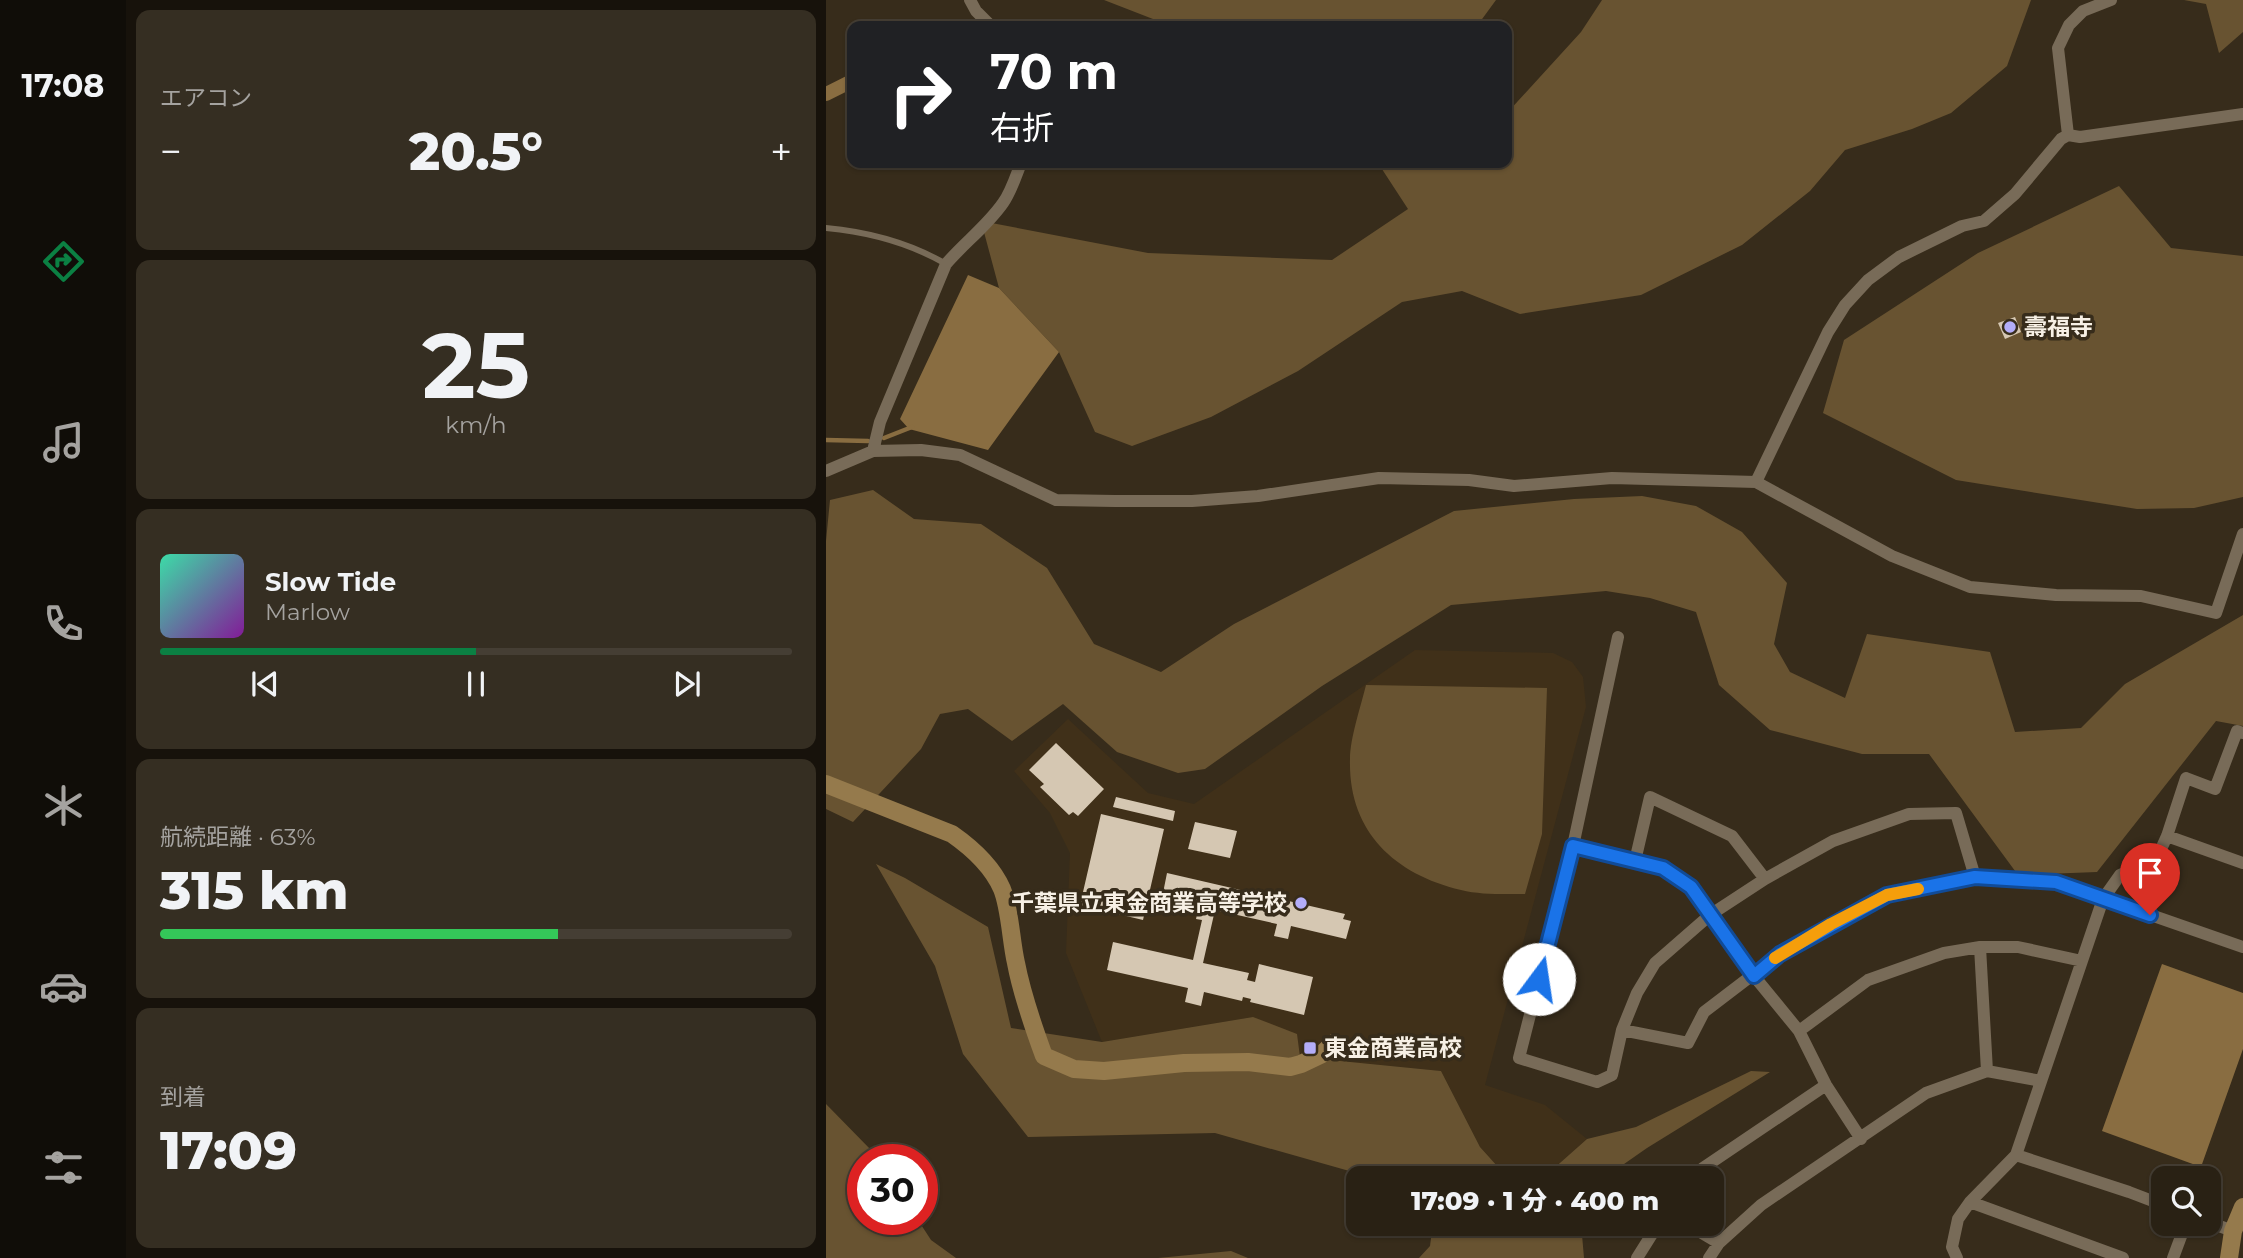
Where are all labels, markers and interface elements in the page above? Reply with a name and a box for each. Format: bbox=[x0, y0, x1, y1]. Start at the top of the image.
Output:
text: 70 m bbox=[990, 42, 1118, 101]
icon: right bbox=[875, 49, 966, 140]
text: 17:08 bbox=[22, 66, 104, 105]
text: エアコン bbox=[160, 84, 252, 112]
text: 右折 bbox=[990, 108, 1054, 147]
text: 20.5° bbox=[409, 120, 543, 183]
text: − bbox=[160, 128, 182, 175]
text: + bbox=[770, 128, 792, 175]
icon: directions bbox=[39, 237, 88, 286]
text: 25 bbox=[422, 310, 530, 421]
place label: 壽福寺 bbox=[2024, 313, 2093, 341]
marker: 壽福寺 bbox=[2002, 319, 2018, 335]
text: km/h bbox=[445, 411, 507, 439]
icon: music bbox=[39, 418, 88, 467]
text: Slow Tide bbox=[265, 566, 396, 598]
text: Marlow bbox=[265, 598, 350, 626]
icon: phone bbox=[39, 599, 88, 648]
icon: previous bbox=[246, 665, 284, 703]
icon: pause bbox=[457, 665, 495, 703]
icon: next bbox=[668, 665, 706, 703]
icon: climate bbox=[39, 781, 88, 830]
text: 航続距離 · 63% bbox=[160, 823, 316, 851]
pin bbox=[2120, 843, 2180, 915]
icon: arrive bbox=[2131, 854, 2169, 892]
text: 315 km bbox=[160, 859, 349, 922]
place label: 千葉県立東金商業高等学校 bbox=[1011, 889, 1287, 917]
marker: 千葉県立東金商業高等学校 bbox=[1293, 895, 1309, 911]
position arrow bbox=[1502, 942, 1576, 1016]
icon: car bbox=[39, 962, 88, 1011]
place label: 東金商業高校 bbox=[1324, 1034, 1462, 1062]
marker: 東金商業高校 bbox=[1302, 1040, 1318, 1056]
text: 到着 bbox=[160, 1083, 206, 1111]
text: 17:09 bbox=[160, 1119, 297, 1182]
icon: filters bbox=[39, 1143, 88, 1192]
speed limit sign: 30 bbox=[847, 1144, 938, 1235]
map controls bbox=[2151, 1166, 2221, 1236]
button: search bbox=[2151, 1166, 2221, 1236]
text: 17:09 · 1 分 · 400 m bbox=[1411, 1185, 1659, 1217]

